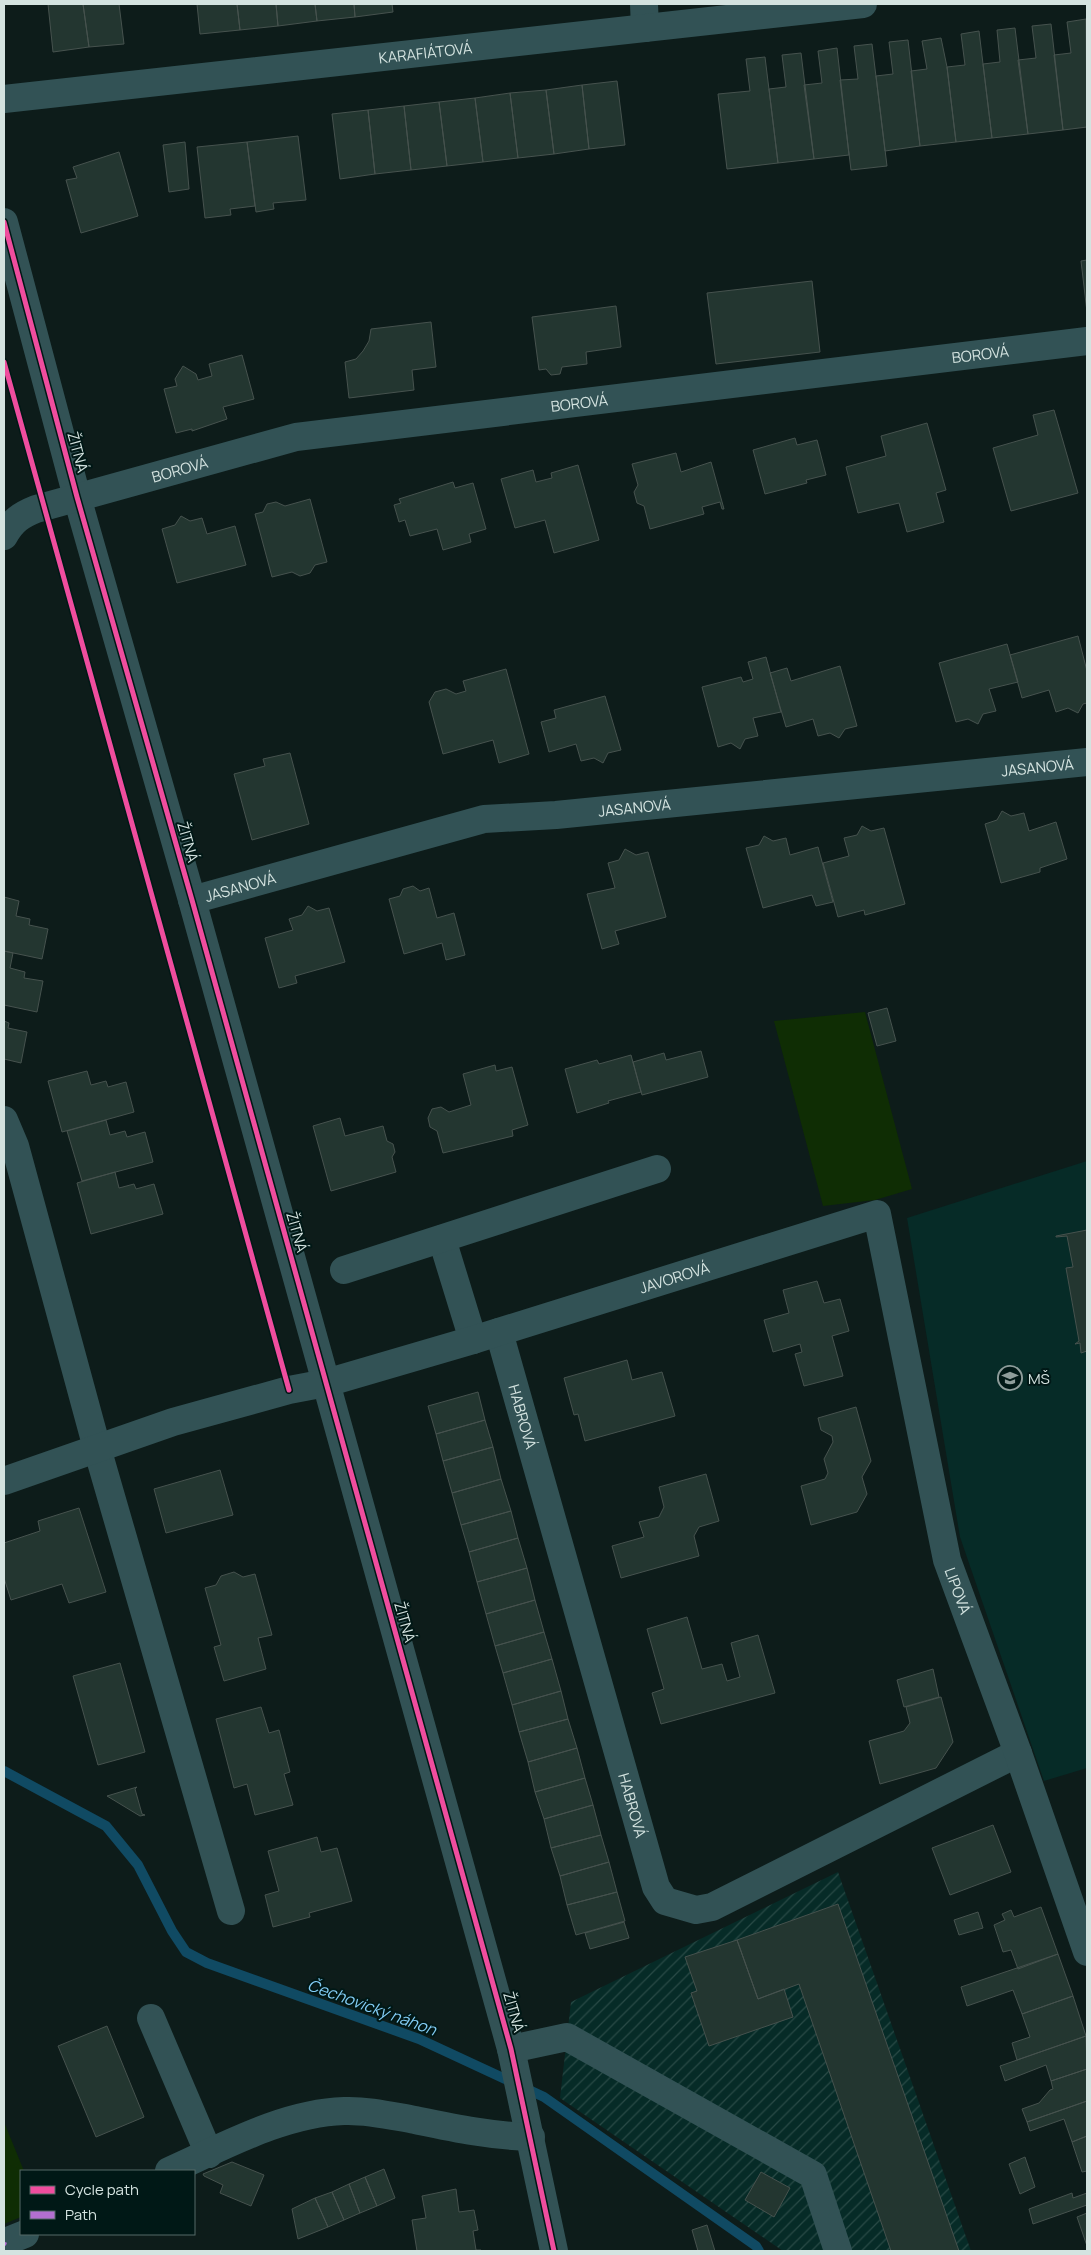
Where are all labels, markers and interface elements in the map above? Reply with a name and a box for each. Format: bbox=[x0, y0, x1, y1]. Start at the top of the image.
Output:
street label: KARAFIÁTOVÁ bbox=[378, 37, 474, 68]
street label: BOROVÁ bbox=[950, 340, 1011, 368]
street label: BOROVÁ bbox=[549, 389, 609, 417]
street label: ŽITNÁ bbox=[62, 429, 94, 475]
street label: BOROVÁ bbox=[149, 451, 211, 487]
street label: JASANOVÁ bbox=[1000, 753, 1075, 781]
street label: JASANOVÁ bbox=[597, 793, 672, 821]
street label: ŽITNÁ bbox=[172, 819, 204, 865]
street label: JASANOVÁ bbox=[202, 867, 279, 906]
street label: ŽITNÁ bbox=[281, 1209, 313, 1255]
street label: JAVOROVÁ bbox=[637, 1256, 712, 1298]
school or university icon: MŠ bbox=[997, 1365, 1023, 1391]
place label: MŠ bbox=[1028, 1368, 1050, 1389]
street label: HABROVÁ bbox=[504, 1382, 542, 1452]
street label: LIPOVÁ bbox=[940, 1564, 977, 1617]
street label: ŽITNÁ bbox=[389, 1599, 421, 1645]
street label: HABROVÁ bbox=[614, 1771, 652, 1841]
water label: Čechovický náhon bbox=[305, 1973, 440, 2041]
street label: ŽITNÁ bbox=[498, 1989, 530, 2035]
legend bbox=[20, 2170, 195, 2235]
text: Cycle path bbox=[65, 2179, 139, 2200]
text: Path bbox=[65, 2204, 97, 2225]

